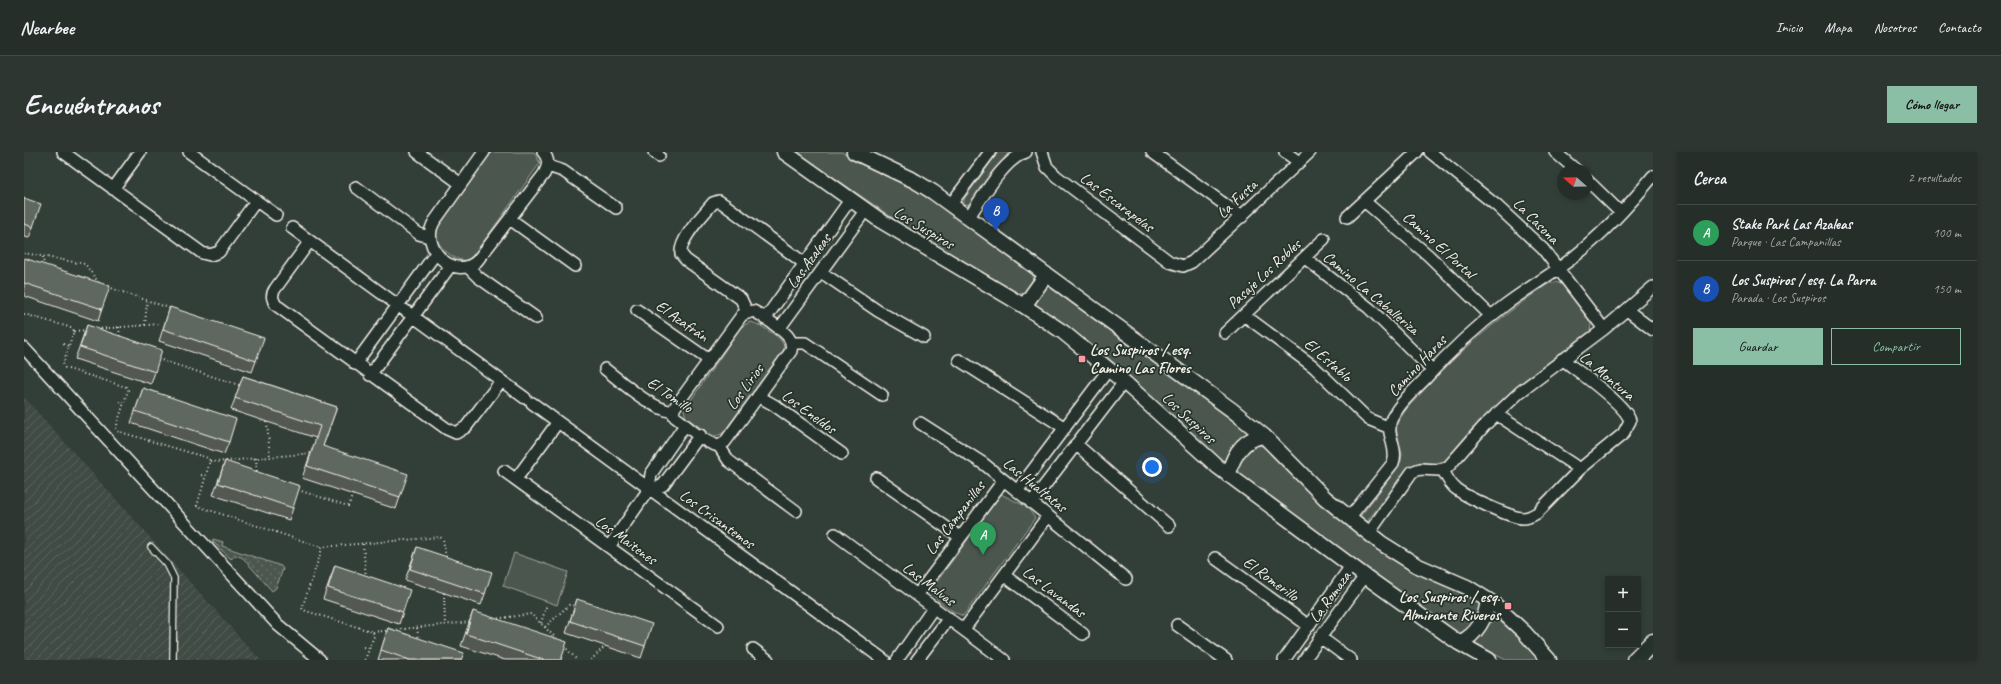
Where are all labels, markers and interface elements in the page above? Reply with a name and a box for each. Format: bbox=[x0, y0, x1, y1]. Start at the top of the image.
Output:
text: Nearbee bbox=[20, 16, 74, 40]
text: Inicio bbox=[1776, 19, 1803, 36]
text: Mapa bbox=[1825, 19, 1852, 36]
text: Nosotros bbox=[1874, 19, 1916, 36]
text: Contacto bbox=[1938, 19, 1981, 36]
button: Cómo llegar bbox=[1887, 86, 1977, 123]
text: Encuéntranos bbox=[24, 87, 159, 122]
north arrow bbox=[1557, 164, 1593, 200]
street label: Las Escarapelas bbox=[1076, 168, 1159, 237]
text: Cerca bbox=[1693, 168, 1726, 189]
text: 2 resultados bbox=[1908, 170, 1961, 186]
street label: La Fusta bbox=[1212, 174, 1263, 223]
street label: La Casona bbox=[1509, 194, 1564, 249]
pin: B bbox=[983, 198, 1009, 231]
street label: Los Suspiros bbox=[890, 202, 959, 255]
street label: Camino El Portal bbox=[1398, 207, 1482, 285]
text: Stake Park Las Azaleas bbox=[1731, 215, 1852, 234]
text: A bbox=[1703, 225, 1709, 241]
text: 100 m bbox=[1933, 225, 1961, 241]
street label: Las Azaleas bbox=[782, 228, 837, 292]
street label: Pasaje Los Robles bbox=[1223, 234, 1306, 313]
text: Parque · Las Campanillas bbox=[1731, 234, 1840, 250]
street label: Camino La Caballeriza bbox=[1319, 247, 1424, 340]
text: Los Suspiros / esq. La Parra bbox=[1731, 271, 1875, 290]
text: B bbox=[1703, 281, 1709, 297]
text: 150 m bbox=[1933, 281, 1961, 297]
text: Parada · Los Suspiros bbox=[1731, 290, 1826, 306]
street label: El Azafrán bbox=[652, 296, 713, 347]
button: Guardar bbox=[1693, 328, 1823, 365]
button: Compartir bbox=[1831, 328, 1961, 365]
street label: Camino Haras bbox=[1383, 330, 1452, 401]
street label: El Establo bbox=[1300, 334, 1358, 388]
place label: Los Suspiros / esq. Camino Las Flores bbox=[1090, 340, 1192, 378]
street label: La Montura bbox=[1575, 347, 1639, 406]
marker: Los Suspiros / esq. Camino Las Flores bbox=[1077, 354, 1087, 364]
street label: Los Lirios bbox=[722, 359, 769, 414]
street label: El Tomillo bbox=[644, 373, 698, 418]
street label: Los Eneldos bbox=[778, 385, 842, 439]
street label: Los Suspiros bbox=[1158, 388, 1221, 449]
street label: Las Hualtatas bbox=[999, 453, 1072, 518]
your location bbox=[1142, 457, 1162, 477]
street label: Las Campanillas bbox=[921, 476, 990, 559]
street label: Los Crisantemos bbox=[676, 485, 760, 554]
street label: Los Maitenes bbox=[591, 511, 662, 570]
pin: A bbox=[970, 522, 996, 555]
street label: El Romerillo bbox=[1239, 552, 1304, 607]
street label: Las Malvas bbox=[899, 558, 961, 611]
street label: Las Lavandas bbox=[1018, 562, 1091, 623]
street label: La Romaza bbox=[1305, 567, 1356, 627]
map controls bbox=[1605, 576, 1641, 648]
button: + bbox=[1605, 576, 1641, 612]
place label: Los Suspiros / esq. Almirante Riveros bbox=[1399, 587, 1502, 625]
marker: Los Suspiros / esq. Almirante Riveros bbox=[1503, 601, 1513, 611]
button: − bbox=[1605, 612, 1641, 648]

